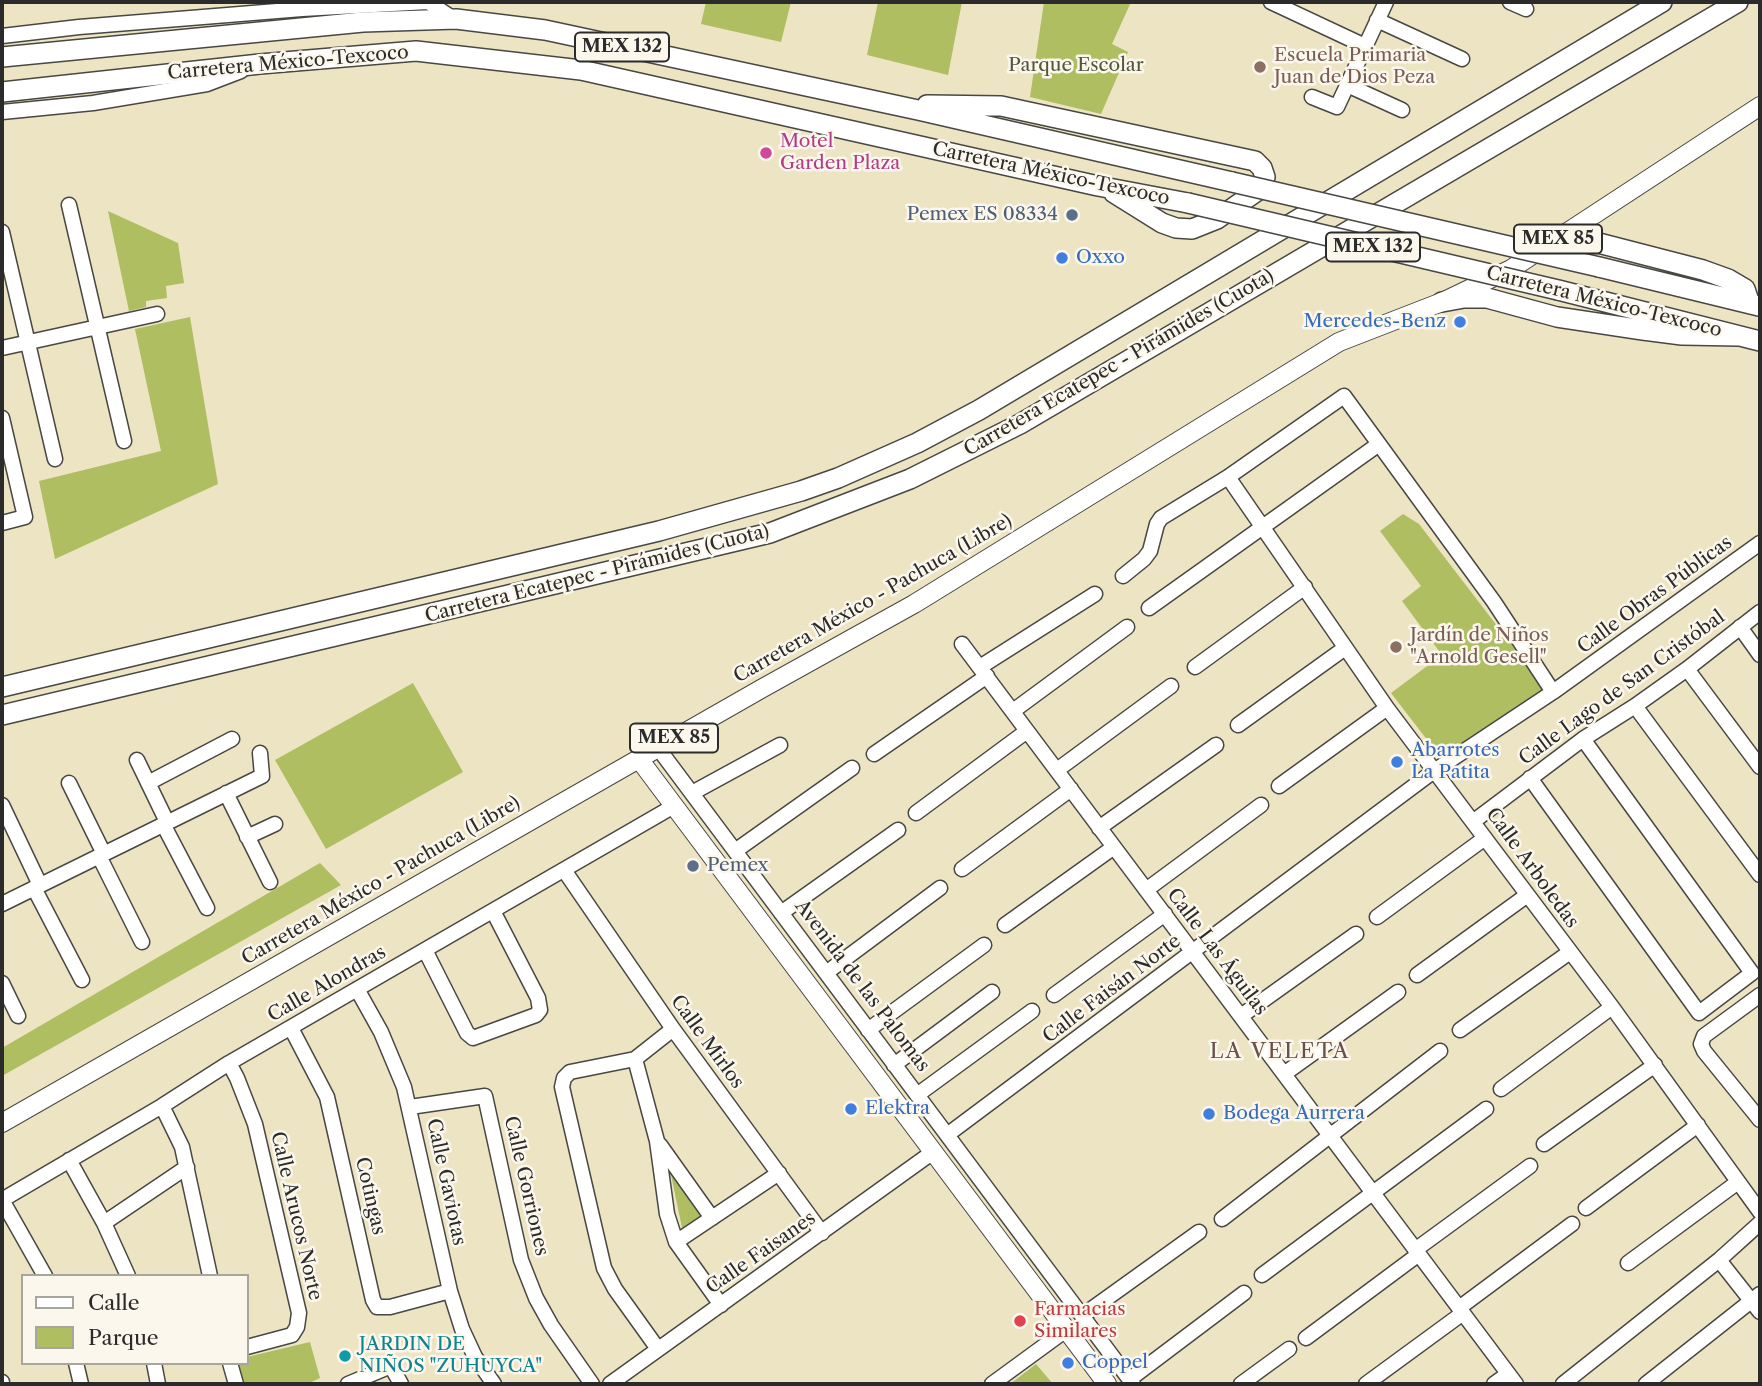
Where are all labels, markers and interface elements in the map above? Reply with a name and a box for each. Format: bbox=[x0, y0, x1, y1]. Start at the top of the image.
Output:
road number: MEX 132 bbox=[575, 32, 669, 62]
street label: Carretera México-Texcoco bbox=[166, 41, 410, 85]
place label: Escuela Primaria Juan de Dios Peza bbox=[1274, 45, 1435, 89]
park label: Parque Escolar bbox=[1008, 55, 1144, 77]
marker: Escuela Primaria Juan de Dios Peza bbox=[1252, 59, 1268, 75]
place label: Motel Garden Plaza bbox=[780, 131, 900, 175]
street label: Carretera México-Texcoco bbox=[930, 138, 1172, 210]
marker: Motel Garden Plaza bbox=[758, 145, 774, 161]
place label: Pemex ES 08334 bbox=[907, 204, 1058, 226]
marker: Pemex ES 08334 bbox=[1064, 207, 1080, 223]
road number: MEX 85 bbox=[1514, 225, 1602, 254]
road number: MEX 132 bbox=[1326, 232, 1420, 262]
place label: Oxxo bbox=[1076, 247, 1125, 269]
marker: Oxxo bbox=[1054, 250, 1070, 266]
street label: Carretera México-Texcoco bbox=[1484, 262, 1724, 342]
street label: Carretera Ecatepec - Pirámides (Cuota) bbox=[960, 265, 1278, 461]
place label: Mercedes-Benz bbox=[1304, 311, 1446, 333]
marker: Mercedes-Benz bbox=[1452, 314, 1468, 330]
street label: Carretera México - Pachuca (Libre) bbox=[730, 510, 1016, 688]
street label: Carretera Ecatepec - Pirámides (Cuota) bbox=[423, 520, 771, 628]
street label: Calle Obras Públicas bbox=[1573, 531, 1737, 659]
street label: Calle Lago de San Cristóbal bbox=[1515, 606, 1729, 770]
place label: Jardín de Niños "Arnold Gesell" bbox=[1410, 625, 1549, 669]
marker: Jardín de Niños "Arnold Gesell" bbox=[1388, 639, 1404, 655]
road number: MEX 85 bbox=[630, 724, 718, 752]
place label: Abarrotes La Patita bbox=[1411, 740, 1500, 784]
marker: Abarrotes La Patita bbox=[1389, 754, 1405, 770]
street label: Carretera México - Pachuca (Libre) bbox=[238, 792, 524, 970]
street label: Calle Arboledas bbox=[1481, 803, 1583, 933]
place label: Pemex bbox=[707, 855, 768, 877]
marker: Pemex bbox=[685, 858, 701, 874]
street label: Calle Las Águilas bbox=[1162, 884, 1272, 1020]
street label: Avenida de las Palomas bbox=[790, 895, 934, 1077]
street label: Calle Faisán Norte bbox=[1039, 930, 1185, 1048]
street label: Calle Alondras bbox=[264, 941, 390, 1027]
street label: Calle Mirlos bbox=[665, 991, 749, 1093]
district label: LA VELETA bbox=[1211, 1039, 1349, 1065]
place label: Elektra bbox=[865, 1098, 930, 1120]
marker: Elektra bbox=[843, 1101, 859, 1117]
place label: Bodega Aurrera bbox=[1223, 1103, 1365, 1125]
marker: Bodega Aurrera bbox=[1201, 1106, 1217, 1122]
street label: Calle Gorriones bbox=[499, 1114, 553, 1258]
street label: Calle Gaviotas bbox=[421, 1116, 471, 1248]
street label: Calle Arucos Norte bbox=[265, 1129, 327, 1303]
street label: Cotingas bbox=[350, 1155, 390, 1237]
street label: Calle Faisanes bbox=[702, 1207, 820, 1299]
legend bbox=[21, 1274, 248, 1365]
text: Calle bbox=[88, 1290, 140, 1315]
place label: Farmacias Similares bbox=[1034, 1299, 1125, 1343]
marker: Farmacias Similares bbox=[1012, 1313, 1028, 1329]
text: Parque bbox=[88, 1325, 159, 1350]
place label: JARDIN DE NIÑOS "ZUHUYCA" bbox=[359, 1334, 542, 1378]
marker: JARDIN DE NIÑOS "ZUHUYCA" bbox=[337, 1348, 353, 1364]
place label: Coppel bbox=[1082, 1352, 1148, 1374]
marker: Coppel bbox=[1060, 1355, 1076, 1371]

